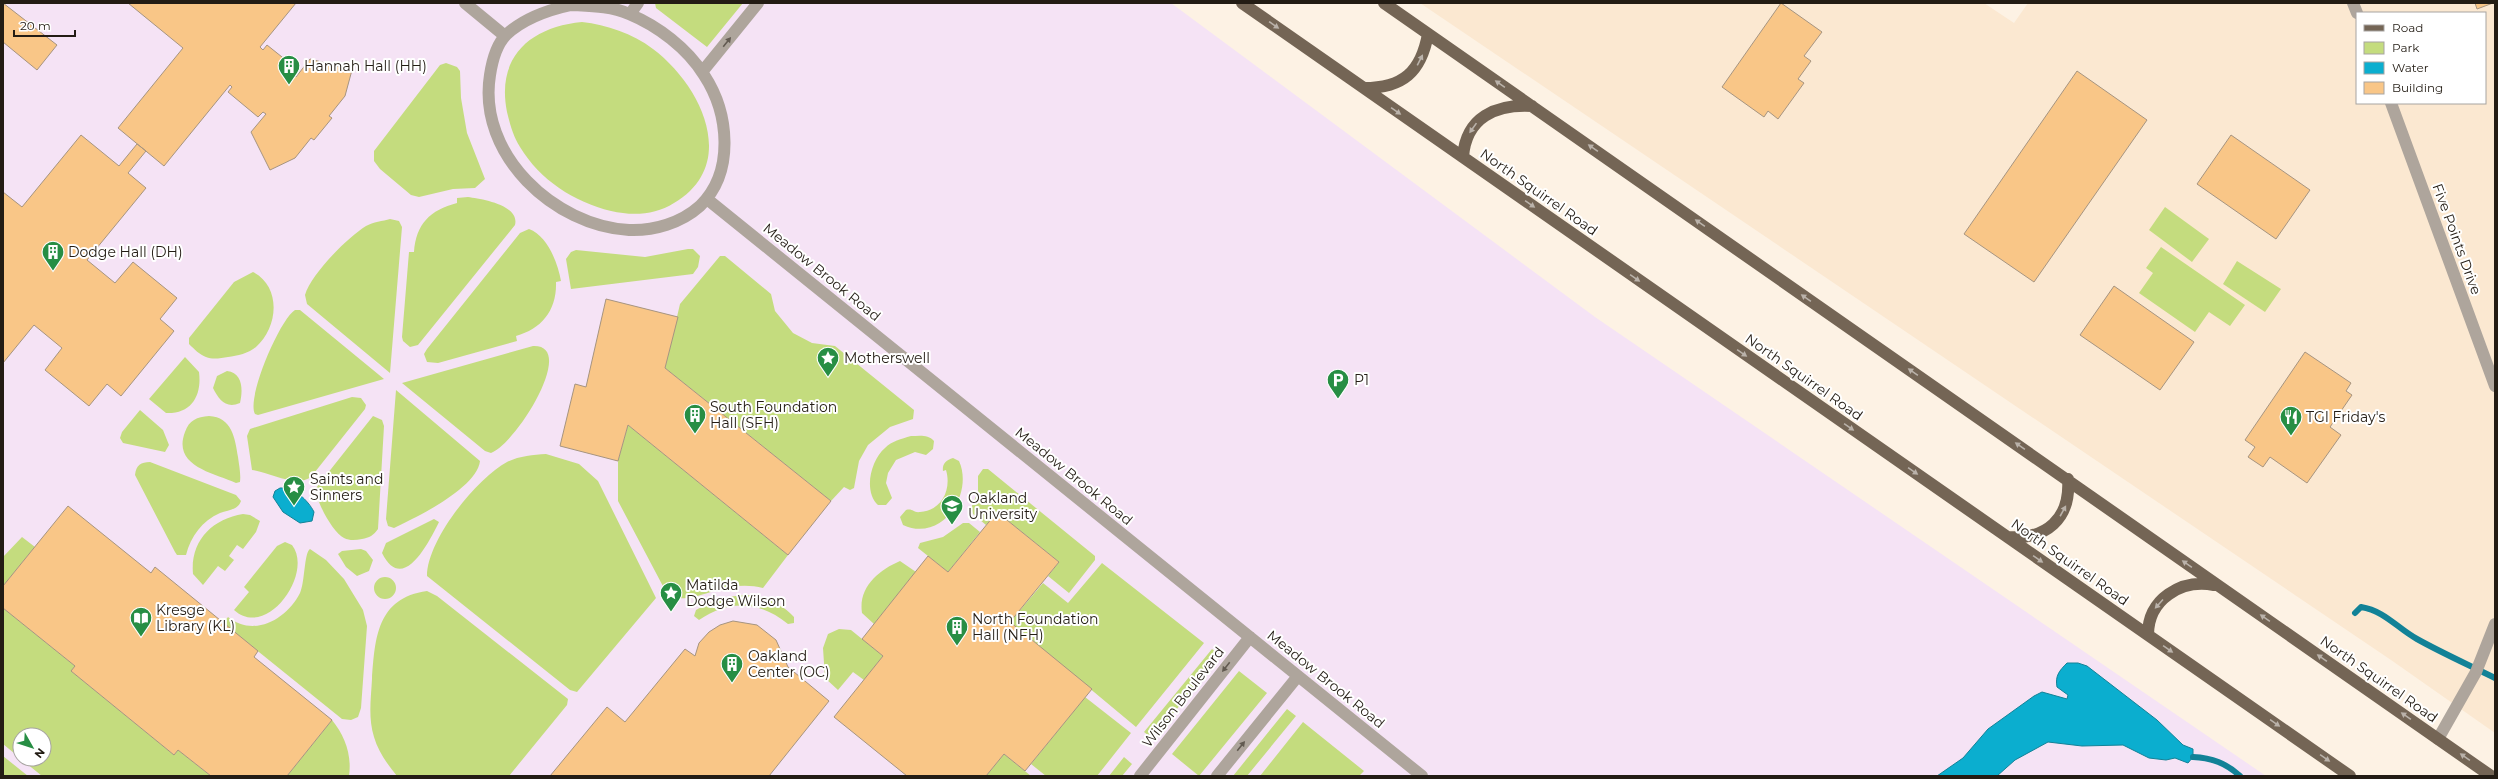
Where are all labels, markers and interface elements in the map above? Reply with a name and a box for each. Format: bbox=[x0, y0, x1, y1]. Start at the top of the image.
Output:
scale bar bbox=[14, 12, 75, 38]
legend bbox=[2356, 12, 2486, 104]
text: 20 m bbox=[20, 18, 51, 33]
text: Road bbox=[2392, 20, 2423, 35]
one-way arrow bbox=[1268, 21, 1279, 29]
one-way arrow bbox=[722, 36, 731, 47]
text: Park bbox=[2392, 40, 2420, 55]
building icon: Hannah Hall (HH) bbox=[276, 53, 302, 86]
one-way arrow bbox=[1417, 54, 1424, 66]
place label: Hannah Hall (HH) bbox=[304, 57, 427, 75]
text: Water bbox=[2392, 60, 2429, 75]
one-way arrow bbox=[1495, 80, 1506, 88]
text: Building bbox=[2392, 80, 2443, 95]
one-way arrow bbox=[1391, 107, 1402, 115]
one-way arrow bbox=[1469, 123, 1477, 133]
one-way arrow bbox=[1588, 144, 1599, 152]
street label: North Squirrel Road bbox=[1477, 145, 1601, 239]
street label: Five Points Drive bbox=[2429, 181, 2485, 297]
one-way arrow bbox=[1525, 200, 1536, 208]
street label: Meadow Brook Road bbox=[760, 219, 884, 325]
one-way arrow bbox=[1695, 219, 1705, 227]
building icon: Dodge Hall (DH) bbox=[40, 239, 66, 272]
place label: Dodge Hall (DH) bbox=[68, 243, 183, 261]
one-way arrow bbox=[1630, 274, 1641, 282]
one-way arrow bbox=[1801, 294, 1812, 302]
street label: North Squirrel Road bbox=[1742, 330, 1866, 424]
place icon: Motherswell bbox=[815, 345, 841, 378]
place label: Motherswell bbox=[844, 349, 930, 367]
one-way arrow bbox=[1737, 349, 1747, 357]
parking icon: P1 bbox=[1325, 367, 1351, 400]
one-way arrow bbox=[1908, 368, 1918, 376]
place label: P1 bbox=[1354, 371, 1369, 389]
place label: South Foundation Hall (SFH) bbox=[710, 398, 837, 432]
building icon: South Foundation Hall (SFH) bbox=[682, 402, 708, 435]
restaurant icon: TGI Friday's bbox=[2278, 404, 2304, 437]
place label: TGI Friday's bbox=[2306, 408, 2386, 426]
street label: Meadow Brook Road bbox=[1012, 423, 1136, 529]
one-way arrow bbox=[1844, 423, 1854, 431]
one-way arrow bbox=[2015, 442, 2025, 450]
one-way arrow bbox=[1907, 467, 1918, 475]
place label: Saints and Sinners bbox=[310, 470, 384, 504]
place icon: Saints and Sinners bbox=[281, 474, 307, 507]
place label: Oakland University bbox=[968, 489, 1037, 523]
school or university icon: Oakland University bbox=[939, 493, 965, 526]
one-way arrow bbox=[2060, 506, 2066, 517]
street label: North Squirrel Road bbox=[2008, 515, 2132, 609]
one-way arrow bbox=[2033, 555, 2044, 563]
one-way arrow bbox=[2182, 560, 2193, 568]
place label: Matilda Dodge Wilson bbox=[686, 576, 785, 610]
place icon: Matilda Dodge Wilson bbox=[658, 580, 684, 613]
one-way arrow bbox=[2155, 599, 2164, 608]
place label: Kresge Library (KL) bbox=[156, 601, 235, 635]
library icon: Kresge Library (KL) bbox=[128, 605, 154, 638]
place label: North Foundation Hall (NFH) bbox=[972, 610, 1099, 644]
building icon: North Foundation Hall (NFH) bbox=[944, 614, 970, 647]
one-way arrow bbox=[2260, 614, 2270, 622]
street label: Meadow Brook Road bbox=[1264, 626, 1388, 732]
street label: North Squirrel Road bbox=[2317, 632, 2441, 726]
street label: Wilson Boulevard bbox=[1138, 643, 1228, 751]
one-way arrow bbox=[2163, 645, 2173, 653]
place label: Oakland Center (OC) bbox=[748, 647, 830, 681]
building icon: Oakland Center (OC) bbox=[719, 651, 745, 684]
one-way arrow bbox=[2317, 654, 2327, 662]
one-way arrow bbox=[1222, 662, 1230, 673]
one-way arrow bbox=[2401, 712, 2411, 720]
one-way arrow bbox=[2269, 719, 2280, 727]
north arrow bbox=[12, 727, 52, 767]
one-way arrow bbox=[1237, 740, 1246, 751]
text: N bbox=[32, 745, 48, 761]
one-way arrow bbox=[2459, 753, 2470, 761]
one-way arrow bbox=[2319, 754, 2330, 762]

